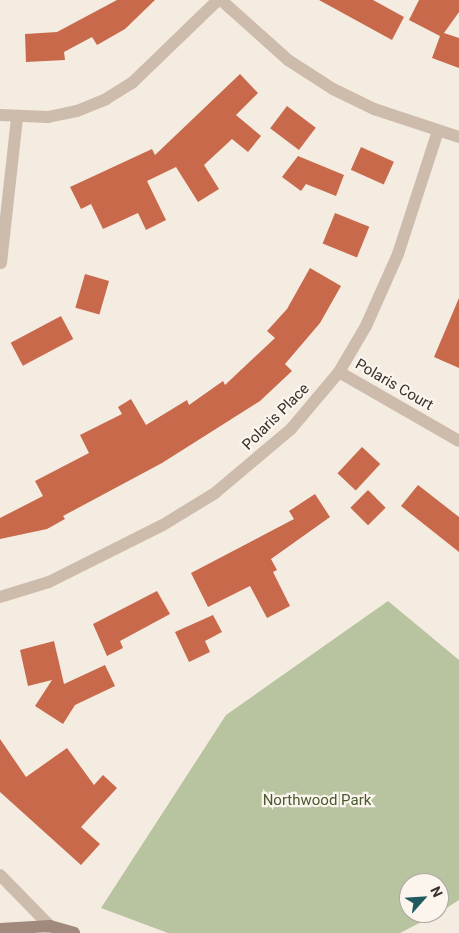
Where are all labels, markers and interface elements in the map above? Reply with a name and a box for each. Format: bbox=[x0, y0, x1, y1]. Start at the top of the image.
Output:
street label: Polaris Court bbox=[352, 355, 436, 415]
street label: Polaris Place bbox=[239, 380, 313, 454]
park label: Northwood Park bbox=[263, 792, 371, 810]
north arrow bbox=[399, 873, 449, 923]
text: N bbox=[427, 884, 446, 900]

